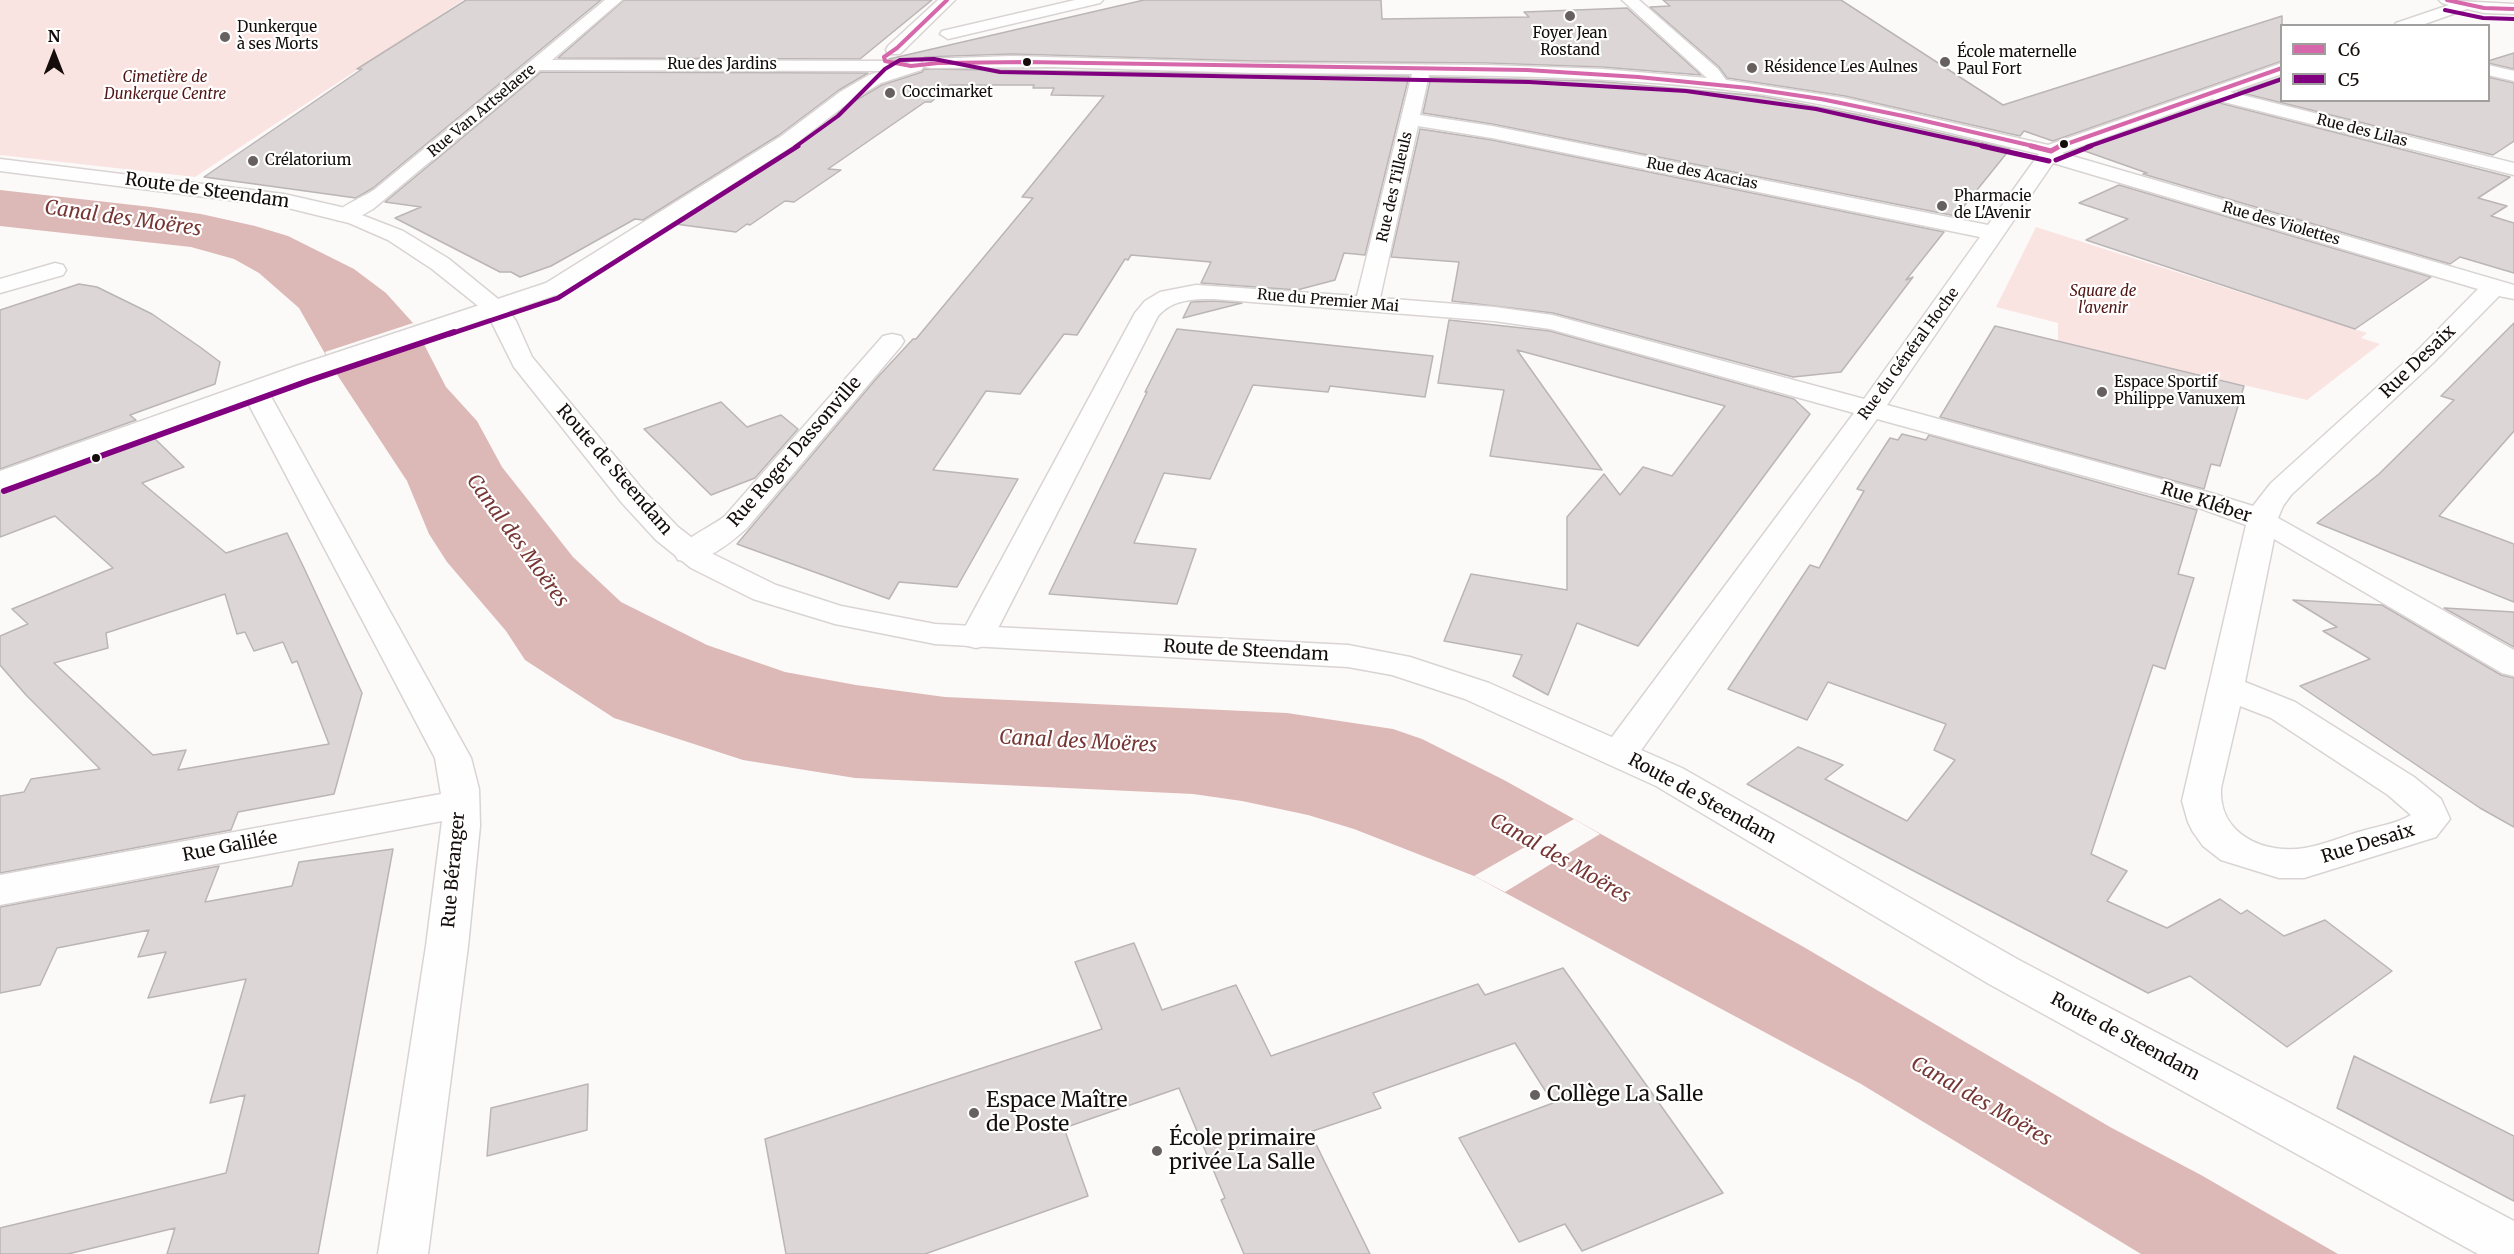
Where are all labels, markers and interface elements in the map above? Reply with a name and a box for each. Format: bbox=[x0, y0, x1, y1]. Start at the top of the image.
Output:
marker: Foyer Jean Rostand bbox=[1563, 9, 1577, 23]
place label: Dunkerque à ses Morts bbox=[237, 19, 318, 54]
north arrow bbox=[24, 24, 84, 84]
legend bbox=[2280, 24, 2490, 102]
place label: Foyer Jean Rostand bbox=[1533, 25, 1607, 60]
text: N bbox=[48, 26, 60, 46]
marker: Dunkerque à ses Morts bbox=[218, 30, 232, 44]
text: C6 bbox=[2338, 38, 2360, 61]
place label: École maternelle Paul Fort bbox=[1957, 44, 2077, 79]
marker: École maternelle Paul Fort bbox=[1938, 55, 1952, 69]
street label: Rue des Jardins bbox=[667, 56, 777, 74]
unlabelled marker bbox=[1021, 56, 1033, 68]
place label: Résidence Les Aulnes bbox=[1764, 59, 1918, 77]
street label: Rue Van Artselaere bbox=[425, 61, 539, 161]
marker: Résidence Les Aulnes bbox=[1745, 61, 1759, 75]
text: C5 bbox=[2338, 68, 2360, 91]
park label: Cimetière de Dunkerque Centre bbox=[104, 69, 226, 104]
place label: Coccimarket bbox=[902, 84, 993, 102]
marker: Coccimarket bbox=[883, 86, 897, 100]
street label: Rue des Lilas bbox=[2315, 111, 2409, 151]
street label: Rue des Tilleuls bbox=[1374, 130, 1416, 244]
unlabelled marker bbox=[2058, 138, 2070, 150]
place label: Crélatorium bbox=[265, 152, 351, 170]
marker: Crélatorium bbox=[246, 154, 260, 168]
street label: Rue des Acacias bbox=[1645, 154, 1759, 194]
street label: Route de Steendam bbox=[123, 169, 291, 213]
place label: Pharmacie de L'Avenir bbox=[1954, 188, 2031, 223]
water label: Canal des Moëres bbox=[43, 196, 203, 242]
marker: Pharmacie de L'Avenir bbox=[1935, 199, 1949, 213]
street label: Rue des Violettes bbox=[2220, 199, 2342, 249]
park label: Square de l'avenir bbox=[2070, 283, 2136, 318]
street label: Rue du Général Hoche bbox=[1855, 284, 1963, 424]
street label: Rue du Premier Mai bbox=[1256, 286, 1400, 316]
street label: Rue Desaix bbox=[2376, 321, 2460, 403]
street label: Rue Roger Dassonville bbox=[724, 372, 866, 532]
place label: Espace Sportif Philippe Vanuxem bbox=[2114, 374, 2245, 409]
marker: Espace Sportif Philippe Vanuxem bbox=[2095, 385, 2109, 399]
street label: Route de Steendam bbox=[551, 400, 677, 540]
unlabelled marker bbox=[90, 452, 102, 464]
water label: Canal des Moëres bbox=[461, 470, 573, 612]
street label: Rue Kléber bbox=[2158, 478, 2254, 528]
street label: Route de Steendam bbox=[1163, 636, 1329, 666]
water label: Canal des Moëres bbox=[998, 726, 1158, 758]
street label: Route de Steendam bbox=[1624, 749, 1780, 849]
water label: Canal des Moëres bbox=[1485, 809, 1635, 909]
street label: Rue Béranger bbox=[438, 811, 470, 929]
street label: Rue Desaix bbox=[2319, 820, 2417, 868]
street label: Rue Galilée bbox=[181, 827, 279, 867]
street label: Route de Steendam bbox=[2047, 989, 2203, 1085]
water label: Canal des Moëres bbox=[1906, 1052, 2056, 1152]
place label: Collège La Salle bbox=[1547, 1082, 1703, 1108]
place label: Espace Maître de Poste bbox=[986, 1088, 1128, 1138]
marker: Collège La Salle bbox=[1528, 1088, 1542, 1102]
marker: Espace Maître de Poste bbox=[967, 1106, 981, 1120]
place label: École primaire privée La Salle bbox=[1169, 1126, 1315, 1176]
marker: École primaire privée La Salle bbox=[1150, 1144, 1164, 1158]

